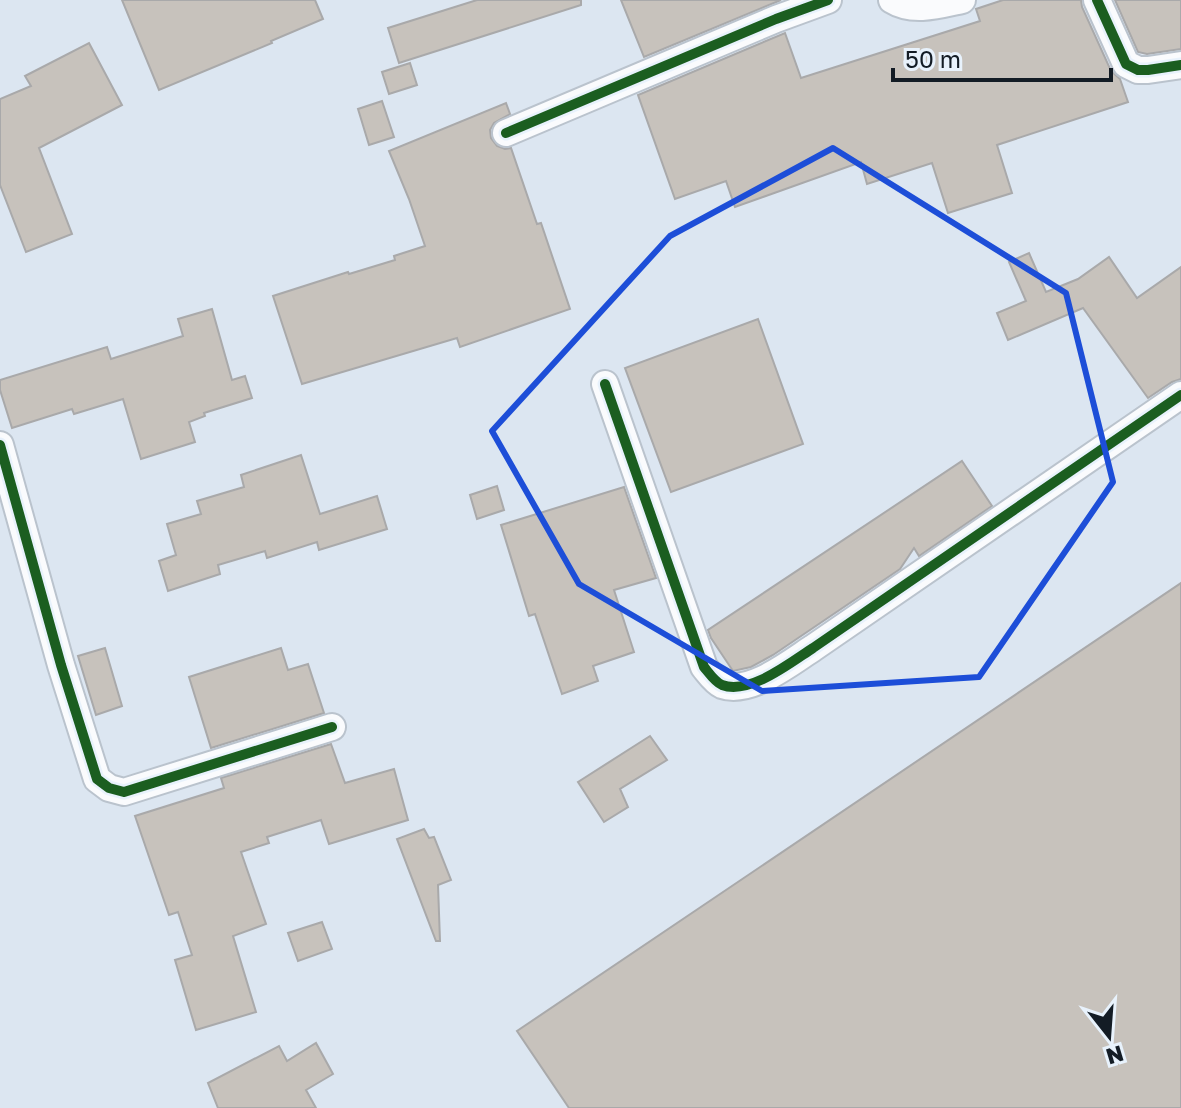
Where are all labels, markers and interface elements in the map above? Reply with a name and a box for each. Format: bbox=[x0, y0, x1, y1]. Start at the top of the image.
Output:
scale bar bbox=[893, 32, 1111, 82]
text: 50 m bbox=[905, 44, 961, 73]
north arrow bbox=[1069, 996, 1149, 1076]
text: N bbox=[1103, 1040, 1127, 1071]

